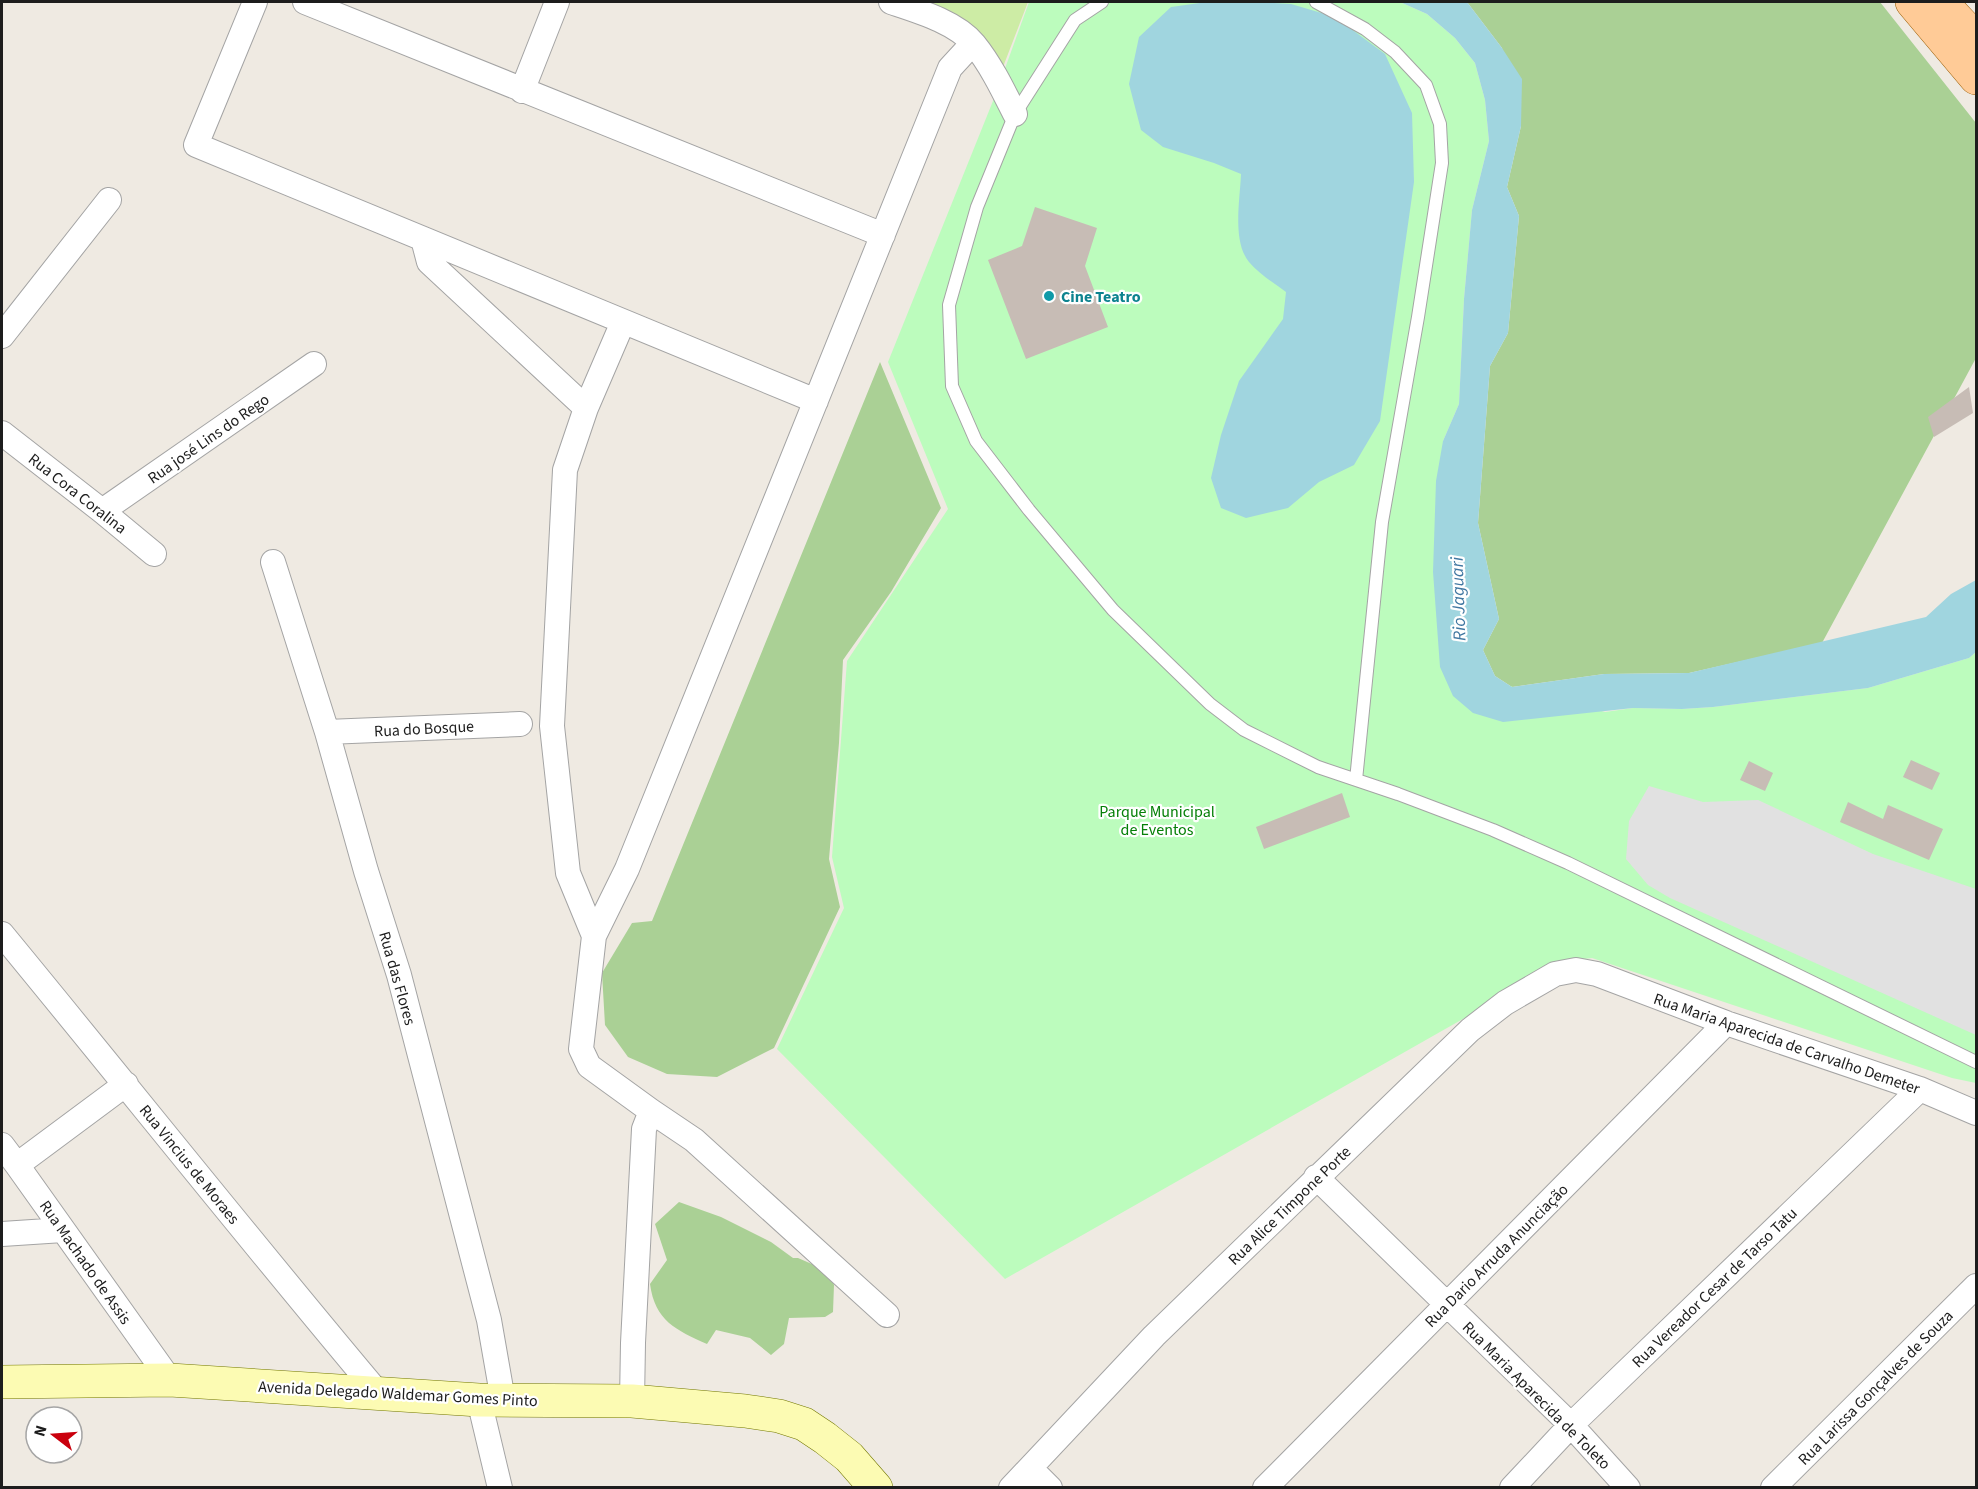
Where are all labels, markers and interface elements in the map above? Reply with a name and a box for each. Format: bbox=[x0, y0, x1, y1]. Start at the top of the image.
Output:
place label: Cine Teatro bbox=[1061, 286, 1141, 308]
marker: Cine Teatro bbox=[1042, 289, 1056, 303]
street label: Rua josé Lins do Rego bbox=[143, 389, 274, 489]
street label: Rua Cora Coralina bbox=[24, 448, 131, 539]
water label: Rio Jaguari bbox=[1445, 556, 1472, 641]
street label: Rua do Bosque bbox=[373, 715, 475, 743]
park label: Parque Municipal de Eventos bbox=[1099, 801, 1215, 841]
street label: Rua das Flores bbox=[373, 929, 421, 1028]
street label: Rua Maria Aparecida de Carvalho Demeter bbox=[1651, 988, 1923, 1100]
street label: Rua Vincius de Moraes bbox=[134, 1100, 245, 1229]
street label: Rua Alice Timpone Porte bbox=[1223, 1141, 1356, 1270]
street label: Rua Dario Arruda Anunciação bbox=[1420, 1179, 1573, 1332]
street label: Rua Machado de Assis bbox=[34, 1196, 136, 1329]
street label: Rua Vereador Cesar de Tarso Tatu bbox=[1627, 1203, 1802, 1373]
street label: Rua Larissa Gonçalves de Souza bbox=[1793, 1305, 1958, 1470]
street label: Rua Maria Aparecida de Toleto bbox=[1457, 1317, 1615, 1475]
street label: Avenida Delegado Waldemar Gomes Pinto bbox=[258, 1376, 538, 1412]
north arrow bbox=[24, 1405, 84, 1465]
text: N bbox=[29, 1423, 53, 1439]

